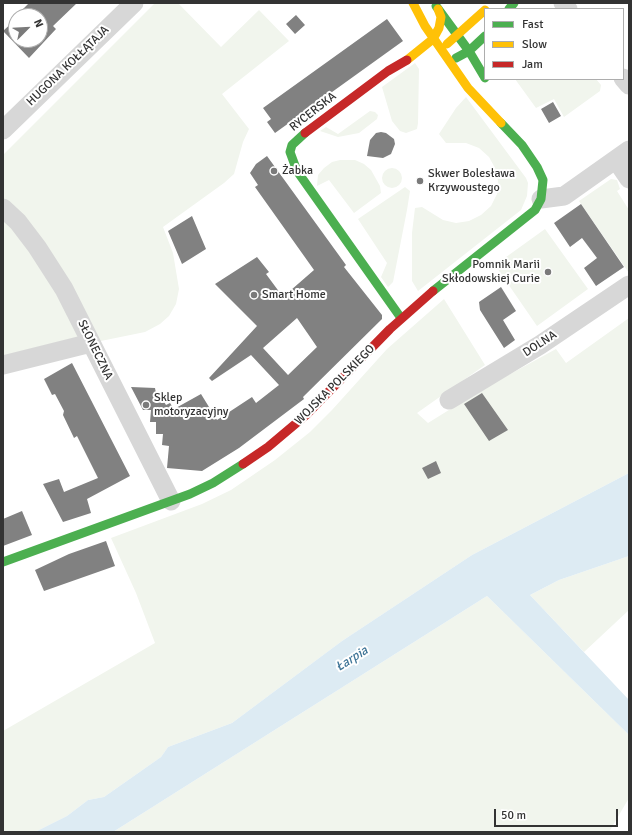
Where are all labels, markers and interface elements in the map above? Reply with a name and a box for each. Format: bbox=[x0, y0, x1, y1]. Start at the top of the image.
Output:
north arrow bbox=[8, 8, 48, 48]
legend bbox=[484, 8, 624, 80]
text: Fast bbox=[522, 17, 543, 32]
street label: HUGONA KOŁŁĄTAJA bbox=[24, 23, 112, 109]
text: Slow bbox=[522, 37, 547, 52]
text: Jam bbox=[522, 57, 543, 72]
street label: RYCERSKA bbox=[287, 89, 339, 135]
place label: Żabka bbox=[282, 164, 313, 178]
marker: Żabka bbox=[269, 166, 279, 176]
place label: Skwer Bolesława Krzywoustego bbox=[428, 167, 515, 195]
marker: Skwer Bolesława Krzywoustego bbox=[415, 176, 425, 186]
place label: Pomnik Marii Skłodowskiej Curie bbox=[442, 258, 540, 286]
marker: Pomnik Marii Skłodowskiej Curie bbox=[543, 267, 553, 277]
place label: Smart Home bbox=[262, 288, 326, 302]
marker: Smart Home bbox=[249, 290, 259, 300]
street label: SŁONECZNA bbox=[74, 318, 116, 382]
street label: DOLNA bbox=[520, 328, 560, 360]
street label: WOJSKA POLSKIEGO bbox=[292, 342, 378, 428]
place label: Sklep motoryzacyjny bbox=[154, 391, 228, 419]
marker: Sklep motoryzacyjny bbox=[141, 400, 151, 410]
water label: Łarpia bbox=[333, 643, 371, 675]
scale bar bbox=[496, 801, 620, 827]
text: 50 m bbox=[501, 808, 526, 823]

